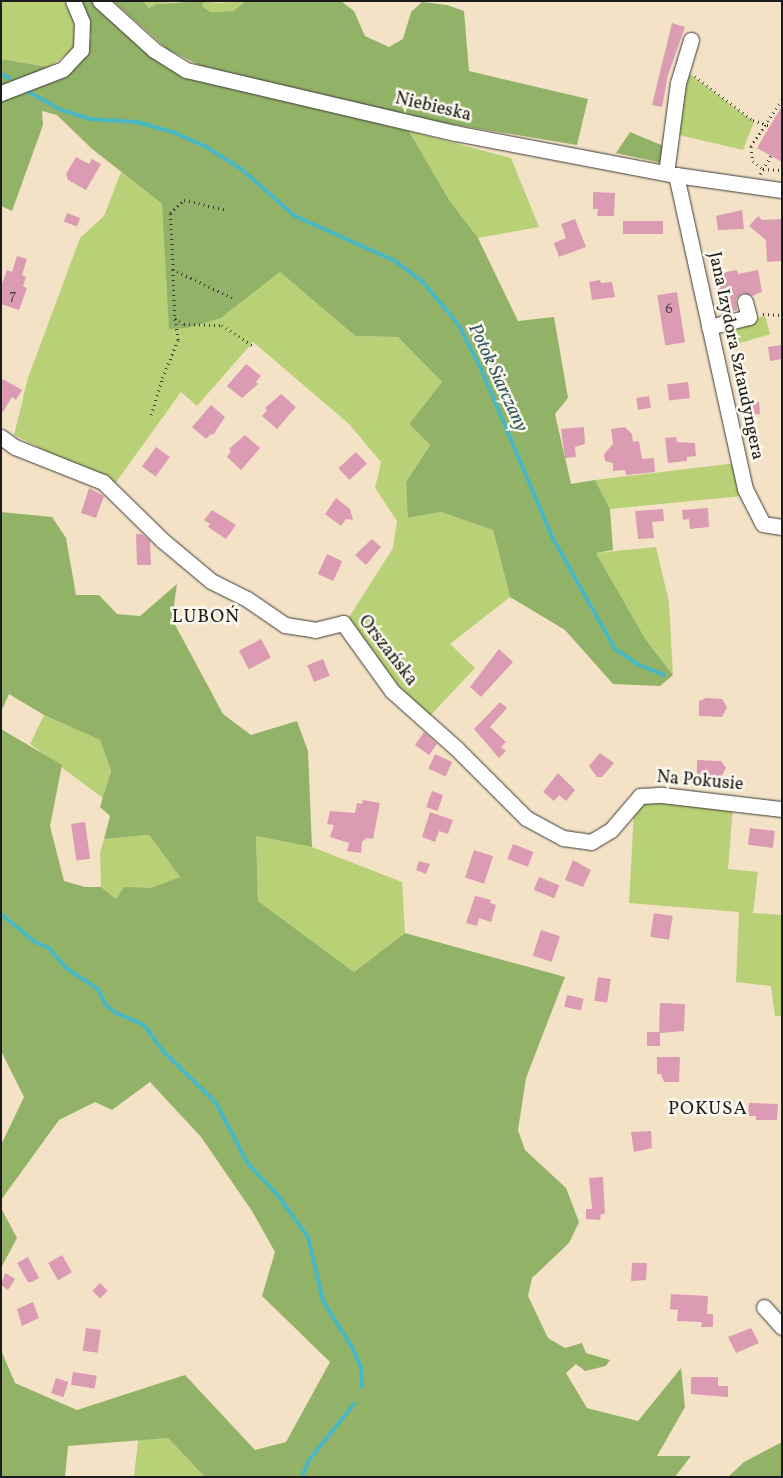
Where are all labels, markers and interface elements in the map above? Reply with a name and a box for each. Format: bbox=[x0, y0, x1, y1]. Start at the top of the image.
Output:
street label: Niebieska bbox=[393, 89, 473, 127]
street label: Jana Izydora Sztaudyngera bbox=[702, 250, 768, 462]
house number: 7 bbox=[9, 287, 17, 305]
house number: 6 bbox=[665, 301, 673, 319]
water label: Potok Siarczany bbox=[462, 320, 532, 436]
district label: LUBOŃ bbox=[171, 607, 241, 629]
street label: Orszańska bbox=[353, 611, 421, 691]
street label: Na Pokusie bbox=[656, 767, 744, 797]
district label: POKUSA bbox=[667, 1099, 749, 1121]

